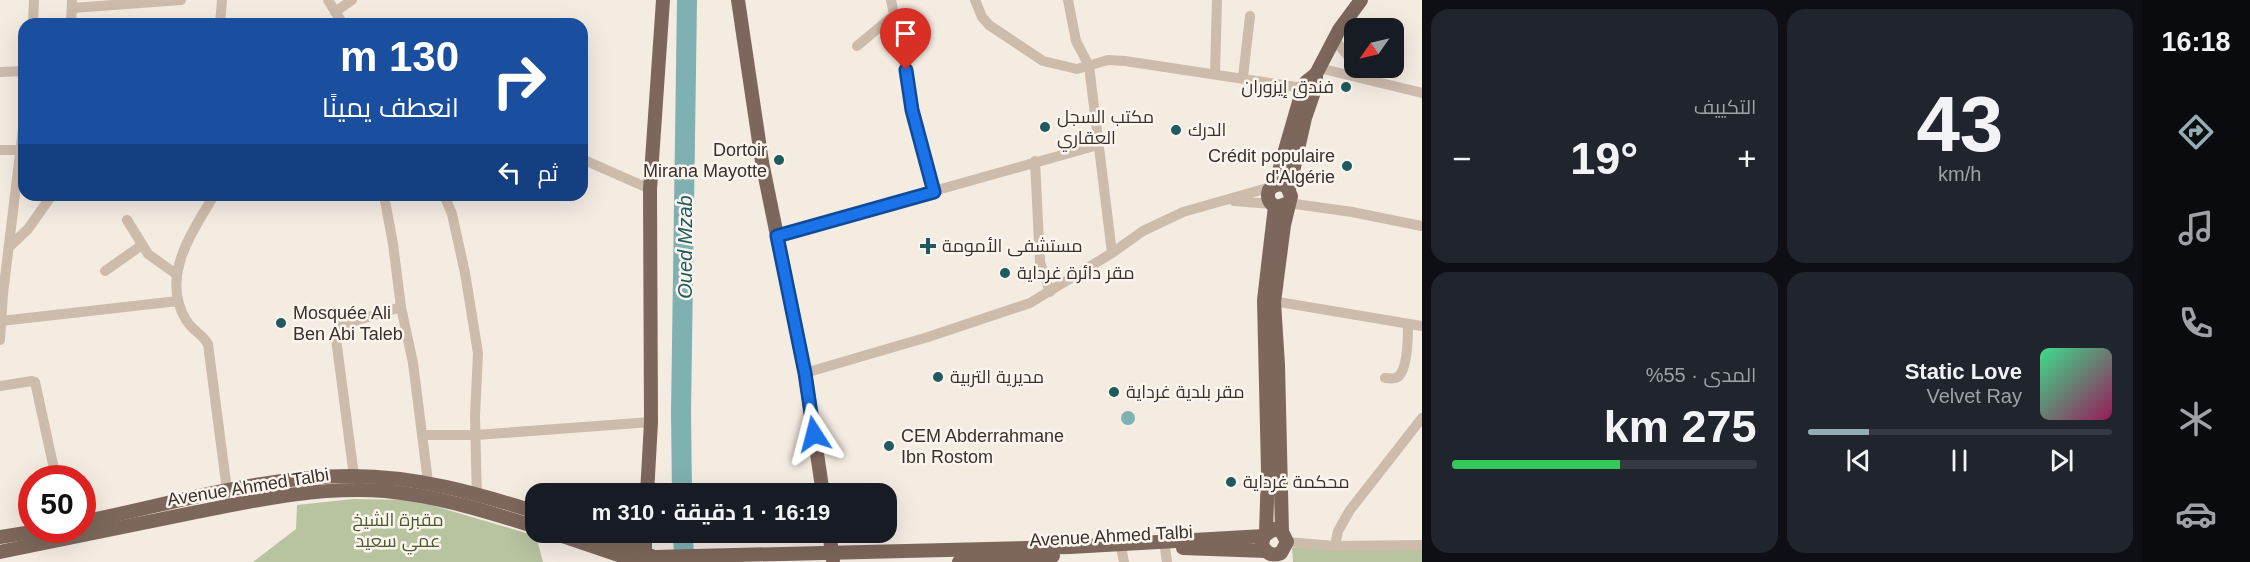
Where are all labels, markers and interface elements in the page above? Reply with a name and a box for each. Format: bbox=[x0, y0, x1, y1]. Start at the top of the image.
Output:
pin bbox=[880, 8, 931, 70]
icon: arrive bbox=[889, 17, 922, 50]
north arrow bbox=[1344, 18, 1404, 78]
map controls bbox=[1344, 18, 1404, 78]
text: 16:18 bbox=[2161, 27, 2231, 57]
text: 130 m bbox=[340, 33, 459, 80]
icon: right bbox=[480, 42, 558, 120]
place label: فندق إيزوران bbox=[1241, 77, 1334, 99]
marker: فندق إيزوران bbox=[1339, 80, 1353, 94]
text: 43 bbox=[1916, 80, 2003, 168]
text: انعطف يمينًا bbox=[322, 93, 459, 123]
text: التكييف bbox=[1694, 96, 1757, 118]
place label: مكتب السجل العقاري bbox=[1057, 107, 1154, 152]
icon: directions bbox=[2175, 111, 2217, 153]
marker: مكتب السجل العقاري bbox=[1038, 120, 1052, 134]
place label: الدرك bbox=[1188, 120, 1226, 141]
marker: الدرك bbox=[1169, 123, 1183, 137]
text: 19° bbox=[1570, 133, 1638, 184]
place label: Dortoir Mirana Mayotte bbox=[643, 140, 767, 181]
text: − bbox=[1452, 140, 1471, 177]
text: + bbox=[1737, 140, 1757, 177]
place label: Crédit populaire d'Algérie bbox=[1208, 146, 1335, 187]
marker: Dortoir Mirana Mayotte bbox=[772, 153, 786, 167]
icon: left bbox=[493, 156, 526, 189]
marker: Crédit populaire d'Algérie bbox=[1340, 159, 1354, 173]
text: ثم bbox=[538, 161, 558, 186]
text: km/h bbox=[1938, 163, 1981, 185]
water label: Oued Mzab bbox=[674, 195, 696, 299]
icon: music bbox=[2175, 207, 2217, 249]
place label: مستشفى الأمومة bbox=[942, 236, 1083, 257]
marker: مستشفى الأمومة bbox=[919, 237, 937, 255]
place label: مقر دائرة غرداية bbox=[1017, 263, 1135, 284]
marker: مقر دائرة غرداية bbox=[998, 266, 1012, 280]
icon: phone bbox=[2175, 302, 2217, 344]
place label: Mosquée Ali Ben Abi Taleb bbox=[293, 303, 403, 344]
marker: Mosquée Ali Ben Abi Taleb bbox=[274, 316, 288, 330]
text: Static Love bbox=[1905, 359, 2022, 384]
text: المدى · 55% bbox=[1646, 364, 1757, 386]
place label: مديرية التربية bbox=[950, 367, 1044, 388]
marker: مديرية التربية bbox=[931, 370, 945, 384]
place label: مقر بلدية غرداية bbox=[1126, 382, 1244, 403]
marker: مقر بلدية غرداية bbox=[1107, 385, 1121, 399]
text: Velvet Ray bbox=[1926, 385, 2022, 407]
icon: climate bbox=[2175, 398, 2217, 440]
text: 275 km bbox=[1604, 401, 1757, 452]
position arrow bbox=[782, 402, 846, 466]
place label: CEM Abderrahmane Ibn Rostom bbox=[901, 426, 1064, 467]
marker: CEM Abderrahmane Ibn Rostom bbox=[882, 439, 896, 453]
icon: previous bbox=[1842, 444, 1875, 477]
icon: pause bbox=[1943, 444, 1976, 477]
icon: next bbox=[2045, 444, 2078, 477]
street label: Avenue Ahmed Talbi bbox=[166, 464, 330, 510]
speed limit sign: 50 bbox=[18, 465, 96, 543]
place label: محكمة غرداية bbox=[1243, 472, 1350, 493]
marker: محكمة غرداية bbox=[1224, 475, 1238, 489]
icon: car bbox=[2175, 493, 2217, 535]
text: 16:19 · 1 دقيقة · 310 m bbox=[592, 500, 830, 525]
park label: مقبرة الشيخ عمي سعيد bbox=[352, 510, 444, 555]
street label: Avenue Ahmed Talbi bbox=[1029, 522, 1193, 550]

